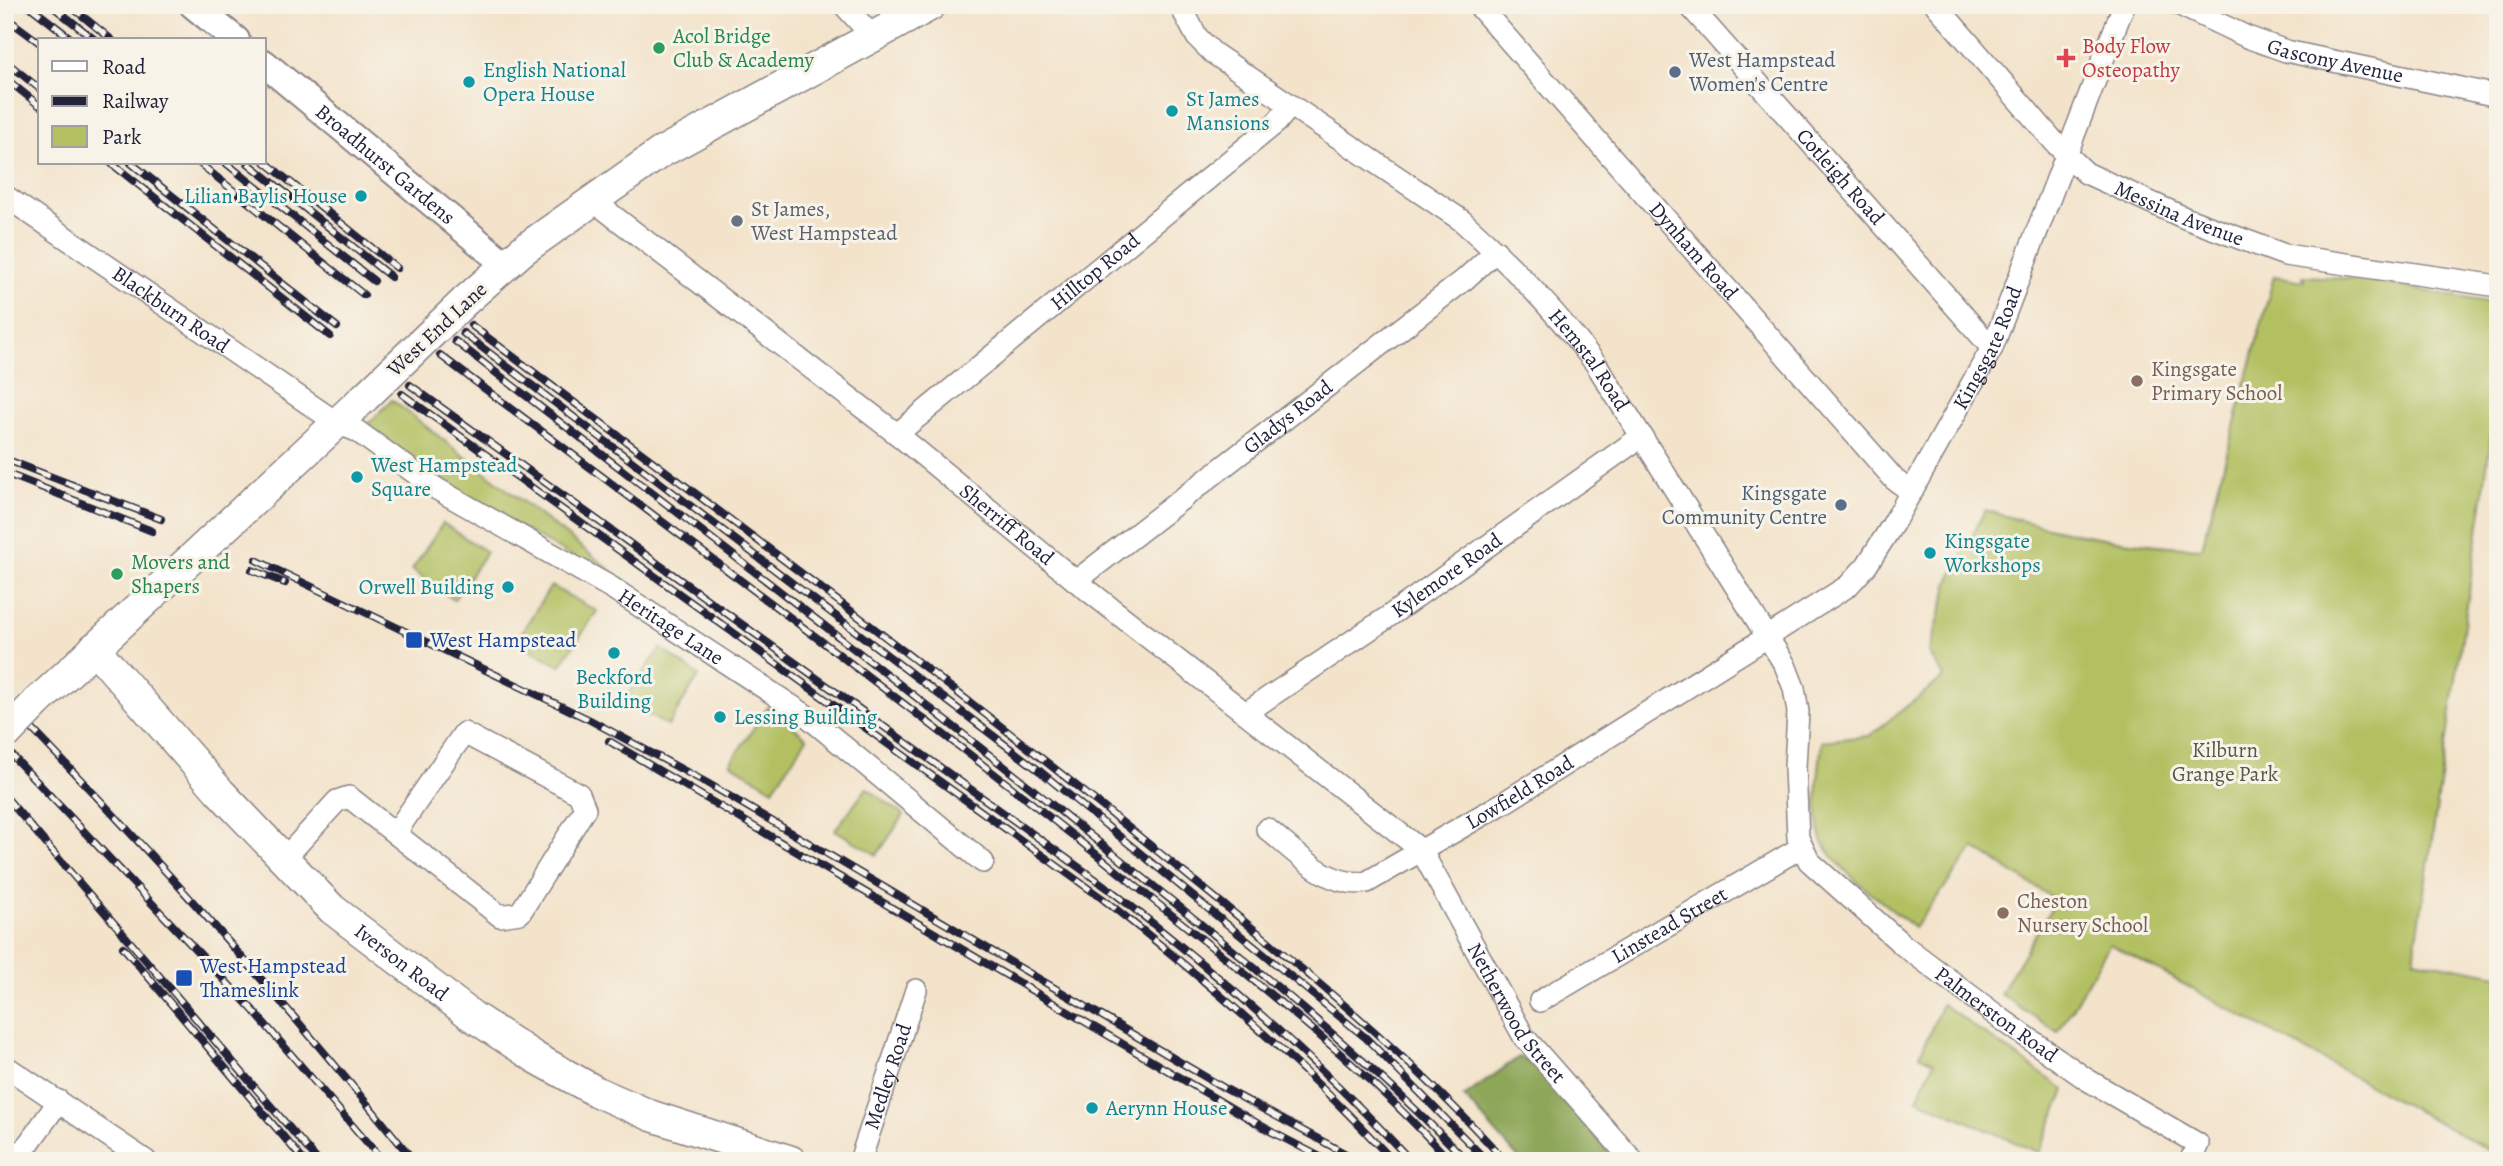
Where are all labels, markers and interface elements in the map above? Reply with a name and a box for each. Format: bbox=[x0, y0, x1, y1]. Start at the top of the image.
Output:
place label: Acol Bridge Club & Academy bbox=[672, 22, 815, 74]
street label: Gascony Avenue bbox=[2263, 31, 2406, 90]
place label: Body Flow Osteopathy bbox=[2082, 32, 2180, 84]
legend bbox=[38, 38, 266, 164]
marker: Acol Bridge Club & Academy bbox=[651, 40, 667, 56]
place label: West Hampstead Women's Centre bbox=[1688, 46, 1836, 98]
marker: Body Flow Osteopathy bbox=[2056, 48, 2076, 68]
text: Road bbox=[102, 53, 146, 81]
place label: English National Opera House bbox=[483, 56, 626, 108]
marker: West Hampstead Women's Centre bbox=[1667, 64, 1683, 80]
marker: English National Opera House bbox=[461, 74, 477, 90]
place label: St James Mansions bbox=[1186, 85, 1270, 137]
text: Railway bbox=[102, 87, 169, 115]
street label: Broadhurst Gardens bbox=[310, 98, 461, 231]
marker: St James Mansions bbox=[1164, 103, 1180, 119]
street label: Cotleigh Road bbox=[1790, 122, 1891, 232]
text: Park bbox=[102, 123, 142, 151]
street label: Messina Avenue bbox=[2110, 174, 2248, 253]
place label: Lilian Baylis House bbox=[184, 182, 347, 210]
marker: Lilian Baylis House bbox=[353, 188, 369, 204]
place label: St James, West Hampstead bbox=[750, 195, 898, 247]
street label: Dynham Road bbox=[1643, 196, 1745, 306]
marker: St James, West Hampstead bbox=[729, 213, 745, 229]
street label: Hilltop Road bbox=[1044, 226, 1146, 317]
street label: Blackburn Road bbox=[107, 259, 236, 360]
street label: West End Lane bbox=[380, 275, 493, 383]
street label: Kingsgate Road bbox=[1946, 281, 2029, 415]
street label: Hemstal Road bbox=[1542, 302, 1636, 417]
place label: Kingsgate Primary School bbox=[2151, 355, 2282, 407]
street label: Gladys Road bbox=[1237, 373, 1339, 460]
marker: Kingsgate Primary School bbox=[2129, 373, 2145, 389]
place label: West Hampstead Square bbox=[370, 451, 518, 503]
marker: West Hampstead Square bbox=[349, 469, 365, 485]
street label: Sherriff Road bbox=[954, 477, 1061, 572]
place label: Kingsgate Community Centre bbox=[1662, 479, 1827, 531]
marker: Kingsgate Community Centre bbox=[1833, 497, 1849, 513]
street label: Kylemore Road bbox=[1386, 526, 1508, 624]
place label: Kingsgate Workshops bbox=[1943, 527, 2041, 579]
marker: Kingsgate Workshops bbox=[1922, 545, 1938, 561]
place label: Movers and Shapers bbox=[131, 548, 231, 600]
marker: Movers and Shapers bbox=[109, 566, 125, 582]
place label: Orwell Building bbox=[359, 573, 494, 601]
marker: Orwell Building bbox=[500, 579, 516, 595]
street label: Heritage Lane bbox=[613, 582, 729, 672]
place label: West Hampstead bbox=[429, 626, 577, 654]
marker: West Hampstead bbox=[404, 630, 424, 650]
marker: Beckford Building bbox=[606, 645, 622, 661]
place label: Beckford Building bbox=[575, 663, 653, 715]
place label: Lessing Building bbox=[734, 703, 878, 731]
marker: Lessing Building bbox=[712, 709, 728, 725]
park label: Kilburn Grange Park bbox=[2172, 736, 2279, 788]
street label: Lowfield Road bbox=[1460, 748, 1579, 836]
street label: Linstead Street bbox=[1606, 880, 1732, 970]
place label: Cheston Nursery School bbox=[2017, 887, 2148, 939]
marker: Cheston Nursery School bbox=[1995, 905, 2011, 921]
street label: Iverson Road bbox=[349, 917, 455, 1008]
street label: Netherwood Street bbox=[1461, 938, 1572, 1089]
place label: West Hampstead Thameslink bbox=[199, 952, 347, 1004]
street label: Palmerston Road bbox=[1929, 960, 2064, 1069]
marker: West Hampstead Thameslink bbox=[174, 968, 194, 988]
street label: Medley Road bbox=[857, 1019, 918, 1133]
place label: Aerynn House bbox=[1105, 1094, 1227, 1122]
marker: Aerynn House bbox=[1084, 1100, 1100, 1116]

